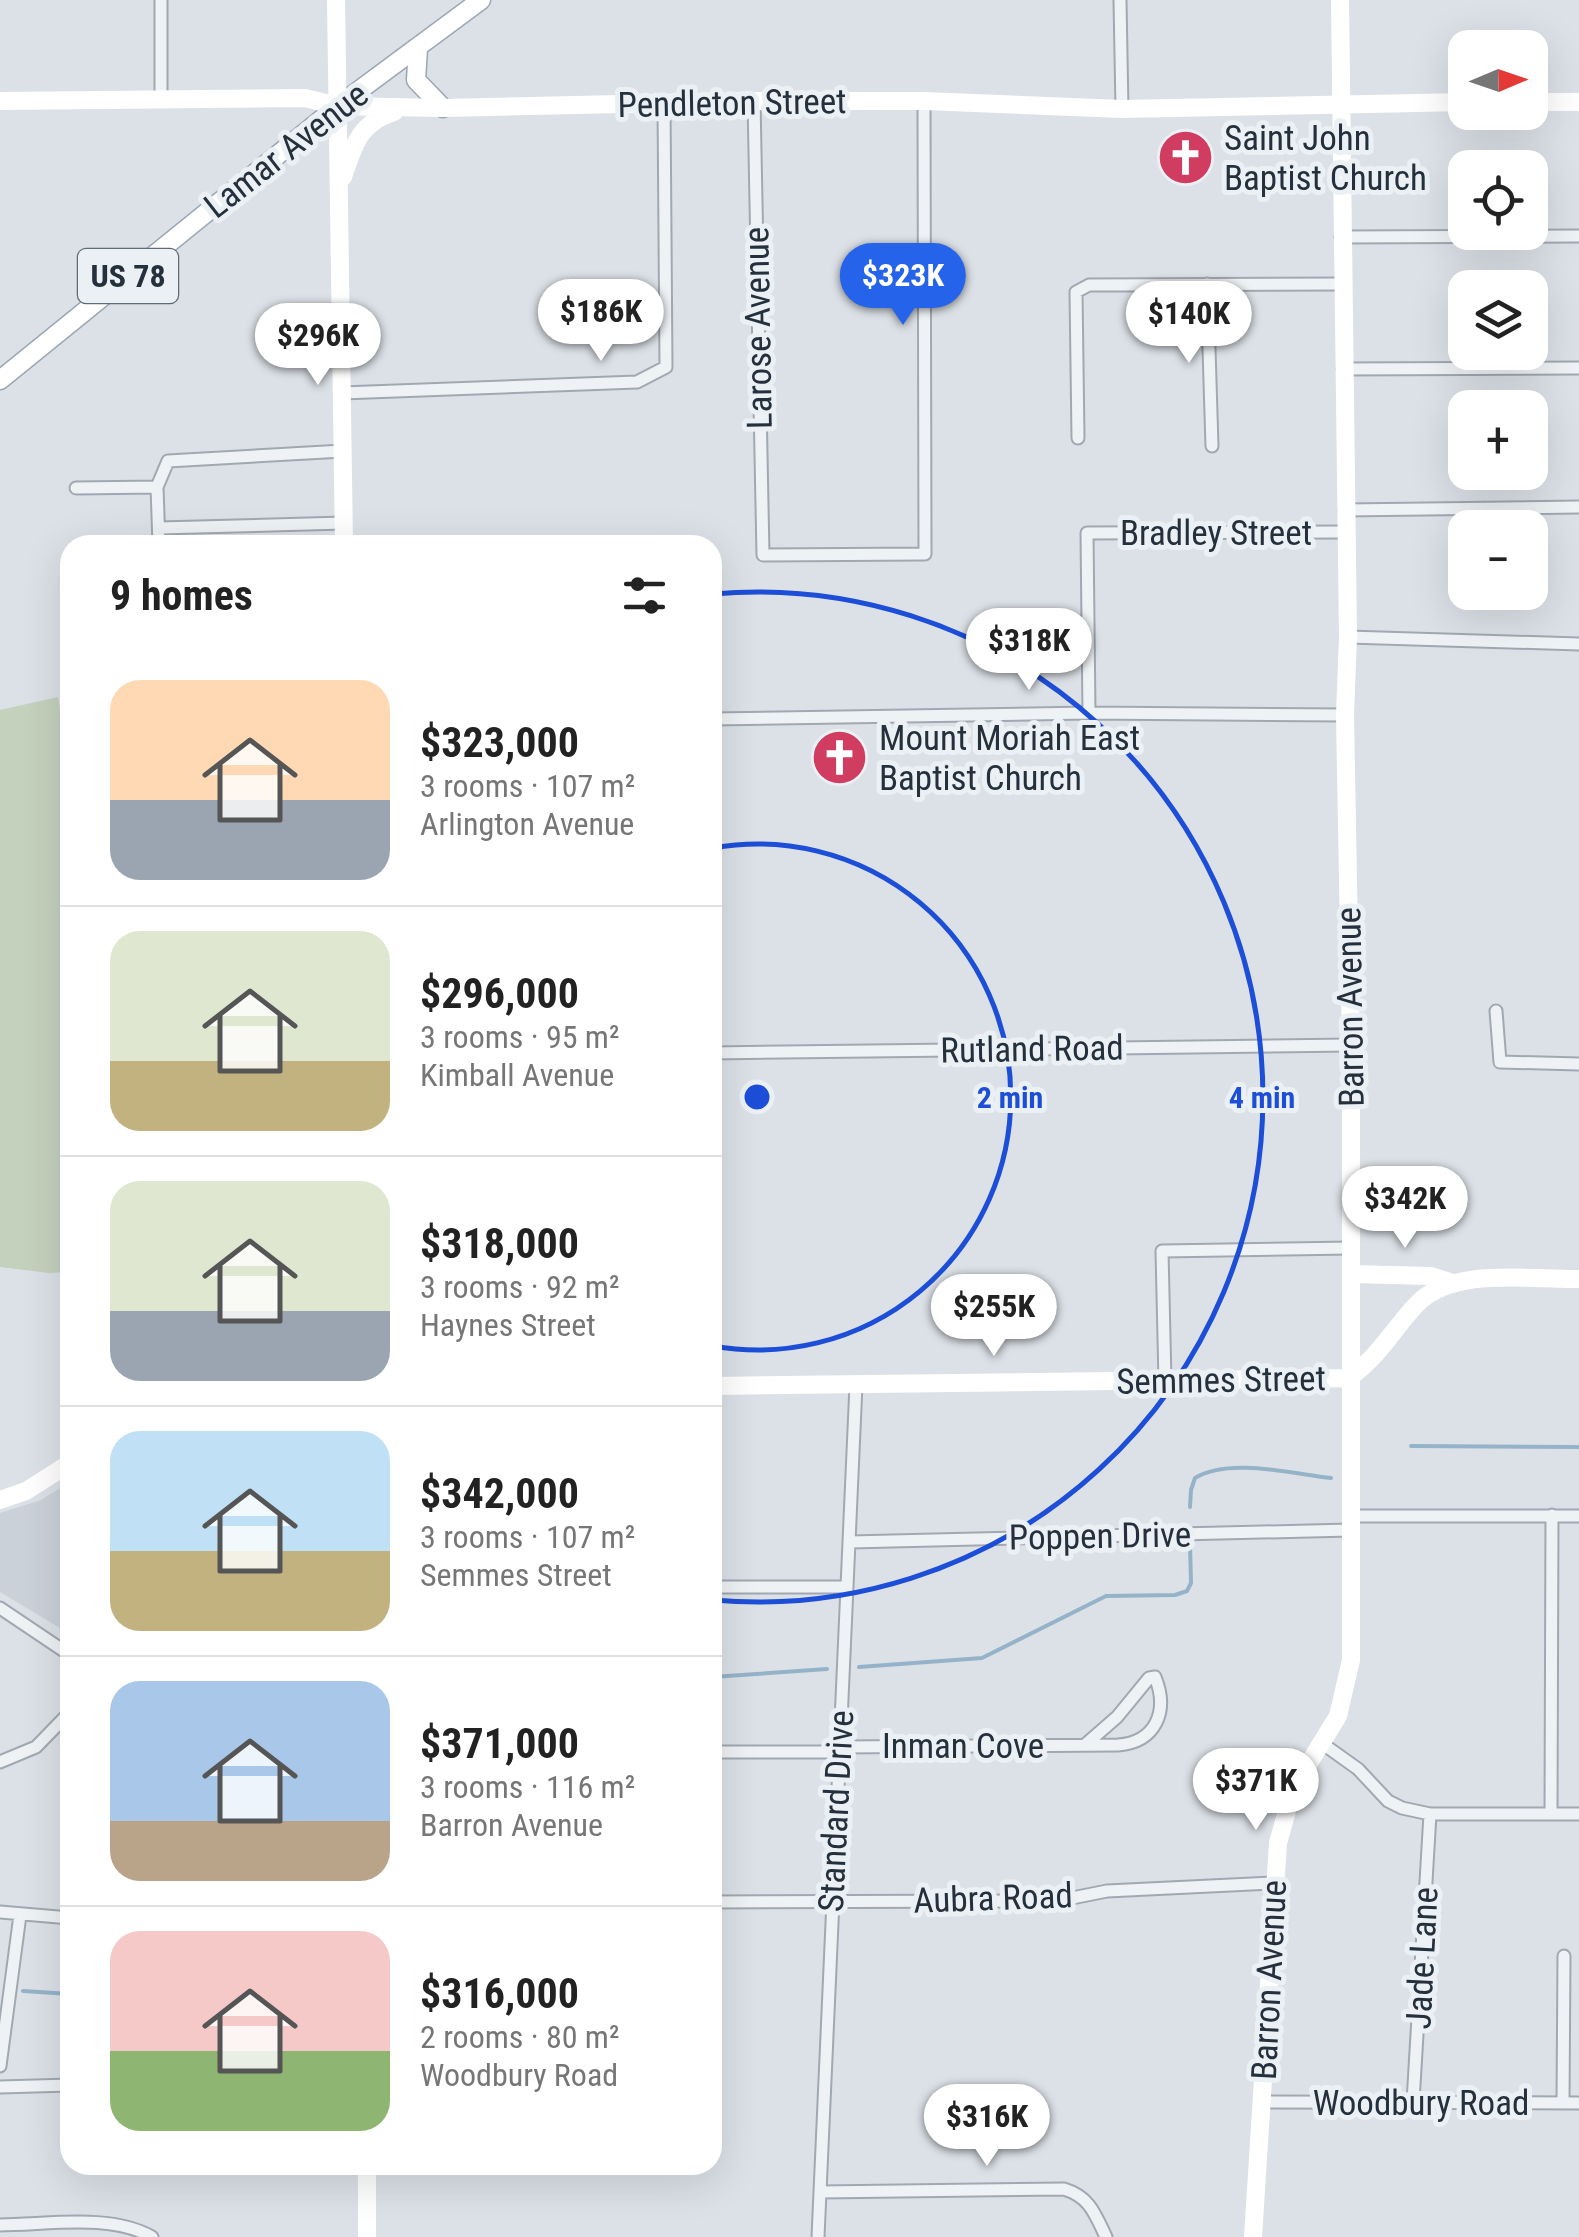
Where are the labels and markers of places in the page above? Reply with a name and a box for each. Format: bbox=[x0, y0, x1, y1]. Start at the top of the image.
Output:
place label: Saint John Baptist Church bbox=[1224, 118, 1427, 199]
church icon: Saint John Baptist Church bbox=[1155, 128, 1215, 188]
pin: $323K bbox=[833, 243, 973, 328]
pin: $186K bbox=[531, 279, 671, 364]
pin: $140K bbox=[1119, 281, 1259, 366]
pin: $296K bbox=[248, 303, 388, 388]
pin: $318K bbox=[959, 608, 1099, 693]
place label: Mount Moriah East Baptist Church bbox=[879, 718, 1140, 799]
church icon: Mount Moriah East Baptist Church bbox=[810, 728, 870, 788]
centre of rings bbox=[739, 1079, 775, 1115]
pin: $342K bbox=[1335, 1166, 1475, 1251]
pin: $255K bbox=[924, 1274, 1064, 1359]
pin: $371K bbox=[1186, 1748, 1326, 1833]
pin: $316K bbox=[917, 2084, 1057, 2169]

